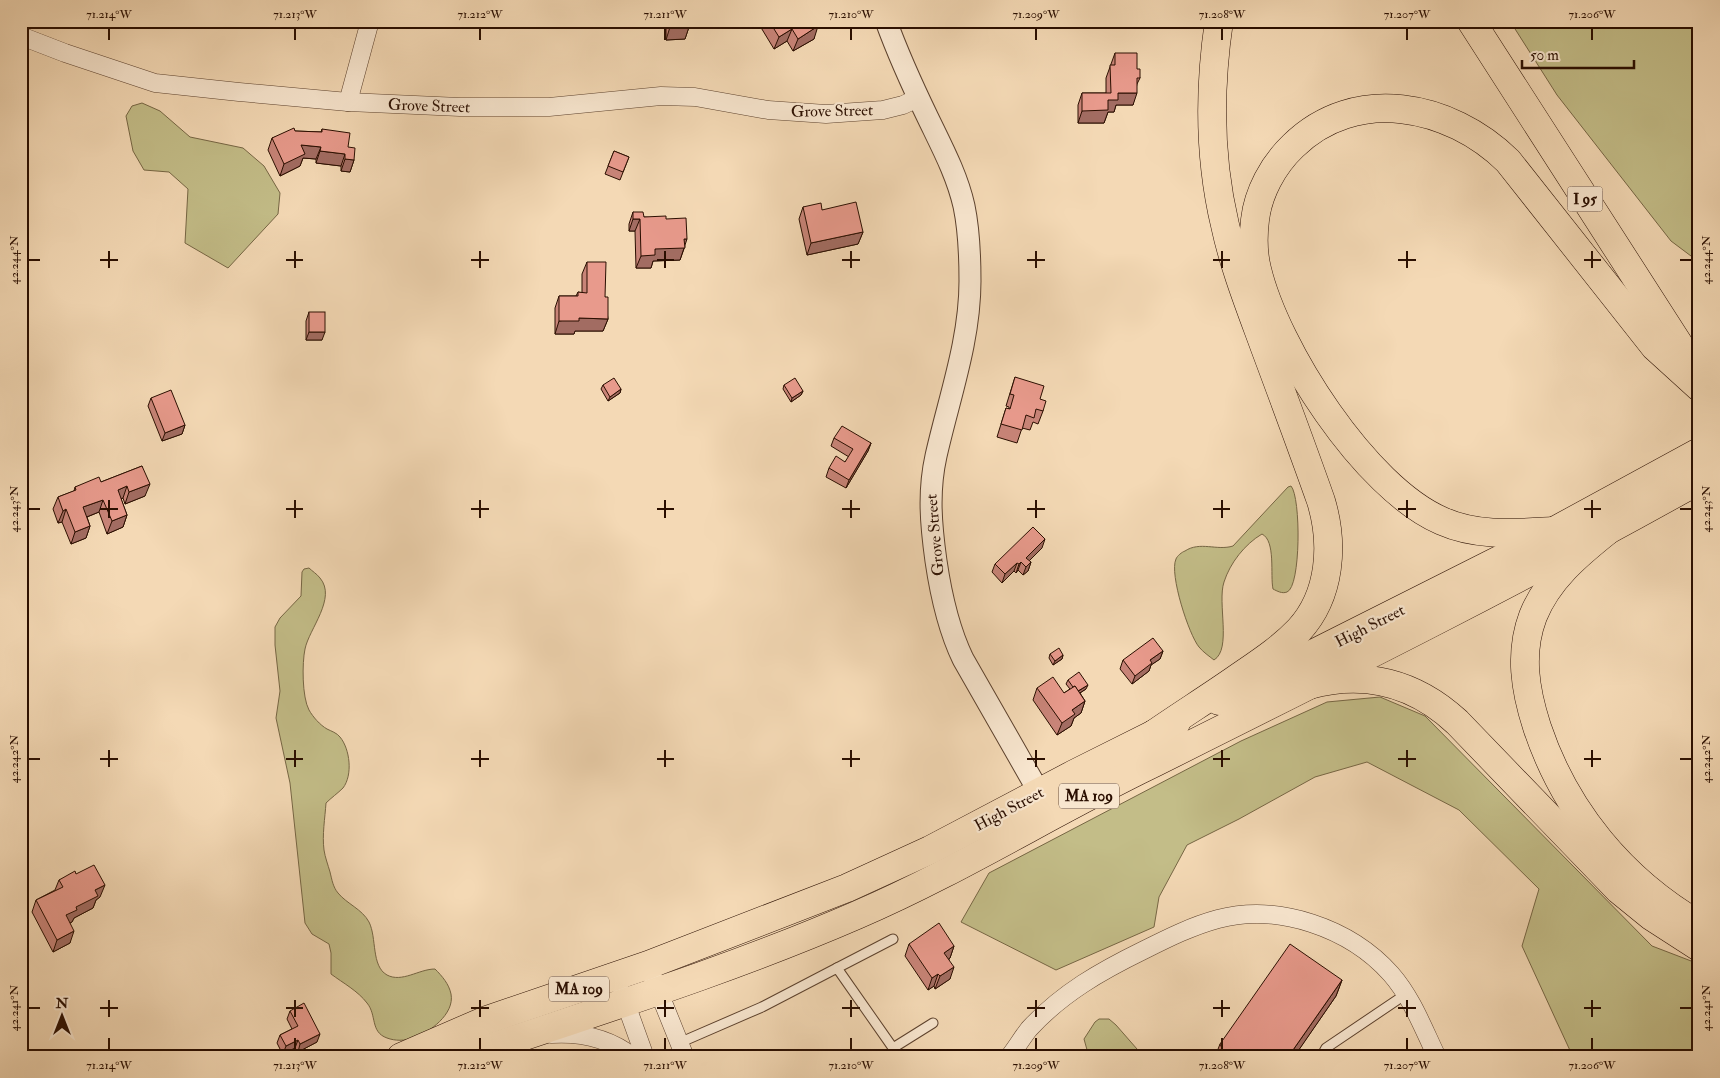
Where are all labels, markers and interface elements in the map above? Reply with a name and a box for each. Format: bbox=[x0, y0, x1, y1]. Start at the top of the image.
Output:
text: 71.214°W bbox=[86, 7, 132, 22]
text: 71.213°W bbox=[273, 7, 318, 22]
text: 71.212°W bbox=[457, 7, 503, 22]
text: 71.211°W bbox=[643, 7, 687, 22]
text: 71.210°W bbox=[828, 7, 874, 22]
text: 71.209°W bbox=[1013, 7, 1060, 22]
text: 71.208°W bbox=[1199, 7, 1246, 22]
text: 71.207°W bbox=[1384, 7, 1431, 22]
text: 71.206°W bbox=[1569, 7, 1616, 22]
scale bar bbox=[1522, 38, 1635, 70]
text: 50 m bbox=[1530, 46, 1559, 65]
street label: Grove Street bbox=[388, 95, 470, 117]
street label: Grove Street bbox=[791, 100, 873, 122]
road number: I 95 bbox=[1568, 186, 1602, 212]
text: 42.244°N bbox=[7, 235, 22, 284]
text: 42.244°N bbox=[1699, 235, 1714, 284]
text: 42.243°N bbox=[7, 485, 22, 533]
text: 42.243°N bbox=[1699, 485, 1714, 533]
street label: Grove Street bbox=[921, 493, 949, 577]
street label: High Street bbox=[1332, 600, 1408, 652]
text: 42.242°N bbox=[7, 735, 22, 783]
text: 42.242°N bbox=[1699, 735, 1714, 783]
street label: High Street bbox=[971, 782, 1047, 836]
road number: MA 109 bbox=[1059, 784, 1119, 808]
road number: MA 109 bbox=[549, 976, 609, 1002]
text: 42.241°N bbox=[7, 984, 22, 1031]
text: 42.241°N bbox=[1699, 984, 1714, 1031]
north arrow bbox=[38, 990, 88, 1040]
text: N bbox=[55, 995, 69, 1012]
text: 71.214°W bbox=[86, 1058, 132, 1073]
text: 71.213°W bbox=[273, 1058, 318, 1073]
text: 71.212°W bbox=[457, 1058, 503, 1073]
text: 71.211°W bbox=[643, 1058, 687, 1073]
text: 71.210°W bbox=[828, 1058, 874, 1073]
text: 71.209°W bbox=[1013, 1058, 1060, 1073]
text: 71.208°W bbox=[1199, 1058, 1246, 1073]
text: 71.207°W bbox=[1384, 1058, 1431, 1073]
text: 71.206°W bbox=[1569, 1058, 1616, 1073]

